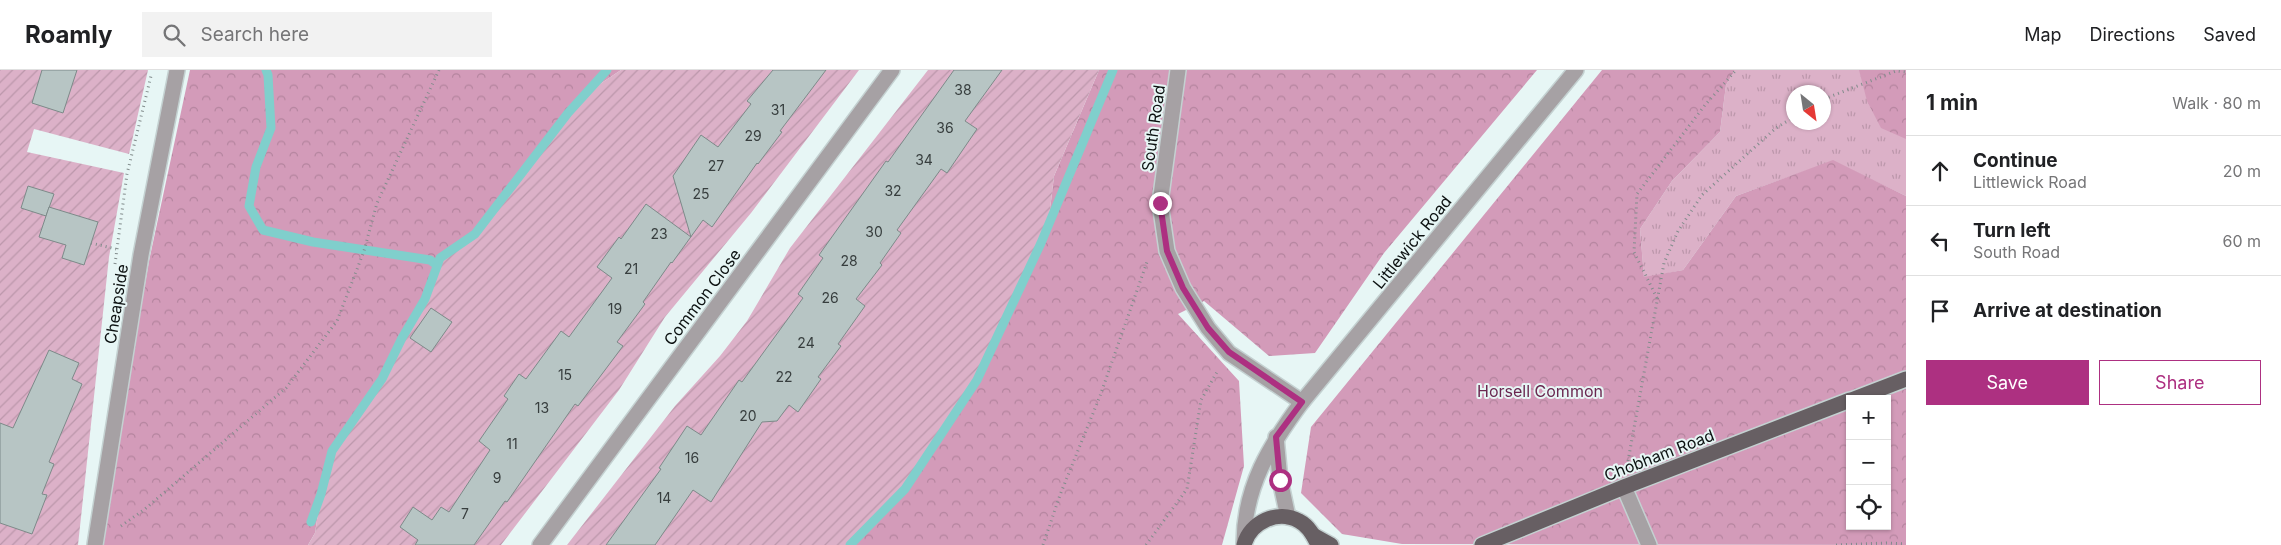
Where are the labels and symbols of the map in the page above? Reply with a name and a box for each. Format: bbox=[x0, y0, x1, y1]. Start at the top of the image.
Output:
house number: 38 bbox=[954, 81, 972, 98]
street label: South Road bbox=[1137, 83, 1169, 173]
north arrow bbox=[1786, 85, 1831, 130]
house number: 31 bbox=[771, 101, 785, 118]
house number: 36 bbox=[936, 119, 954, 136]
house number: 29 bbox=[744, 127, 762, 144]
house number: 34 bbox=[915, 151, 933, 168]
house number: 27 bbox=[708, 157, 724, 174]
house number: 32 bbox=[884, 182, 902, 199]
house number: 25 bbox=[692, 185, 710, 202]
street label: Littlewick Road bbox=[1368, 191, 1456, 293]
route end bbox=[1149, 192, 1172, 215]
house number: 30 bbox=[865, 223, 883, 240]
house number: 23 bbox=[650, 225, 668, 242]
street label: Common Close bbox=[659, 245, 745, 349]
house number: 28 bbox=[840, 252, 858, 269]
house number: 21 bbox=[624, 260, 638, 277]
street label: Cheapside bbox=[100, 263, 132, 345]
house number: 26 bbox=[821, 289, 839, 306]
house number: 19 bbox=[608, 300, 622, 317]
house number: 24 bbox=[797, 334, 815, 351]
house number: 15 bbox=[558, 366, 572, 383]
house number: 22 bbox=[775, 368, 793, 385]
park label: Horsell Common bbox=[1477, 381, 1603, 401]
house number: 13 bbox=[535, 399, 549, 416]
house number: 20 bbox=[739, 407, 757, 424]
street label: Chobham Road bbox=[1601, 425, 1717, 485]
house number: 11 bbox=[506, 435, 518, 452]
house number: 16 bbox=[685, 449, 699, 466]
house number: 9 bbox=[493, 469, 501, 486]
route start bbox=[1269, 469, 1292, 492]
house number: 14 bbox=[657, 489, 671, 506]
house number: 7 bbox=[461, 505, 469, 522]

